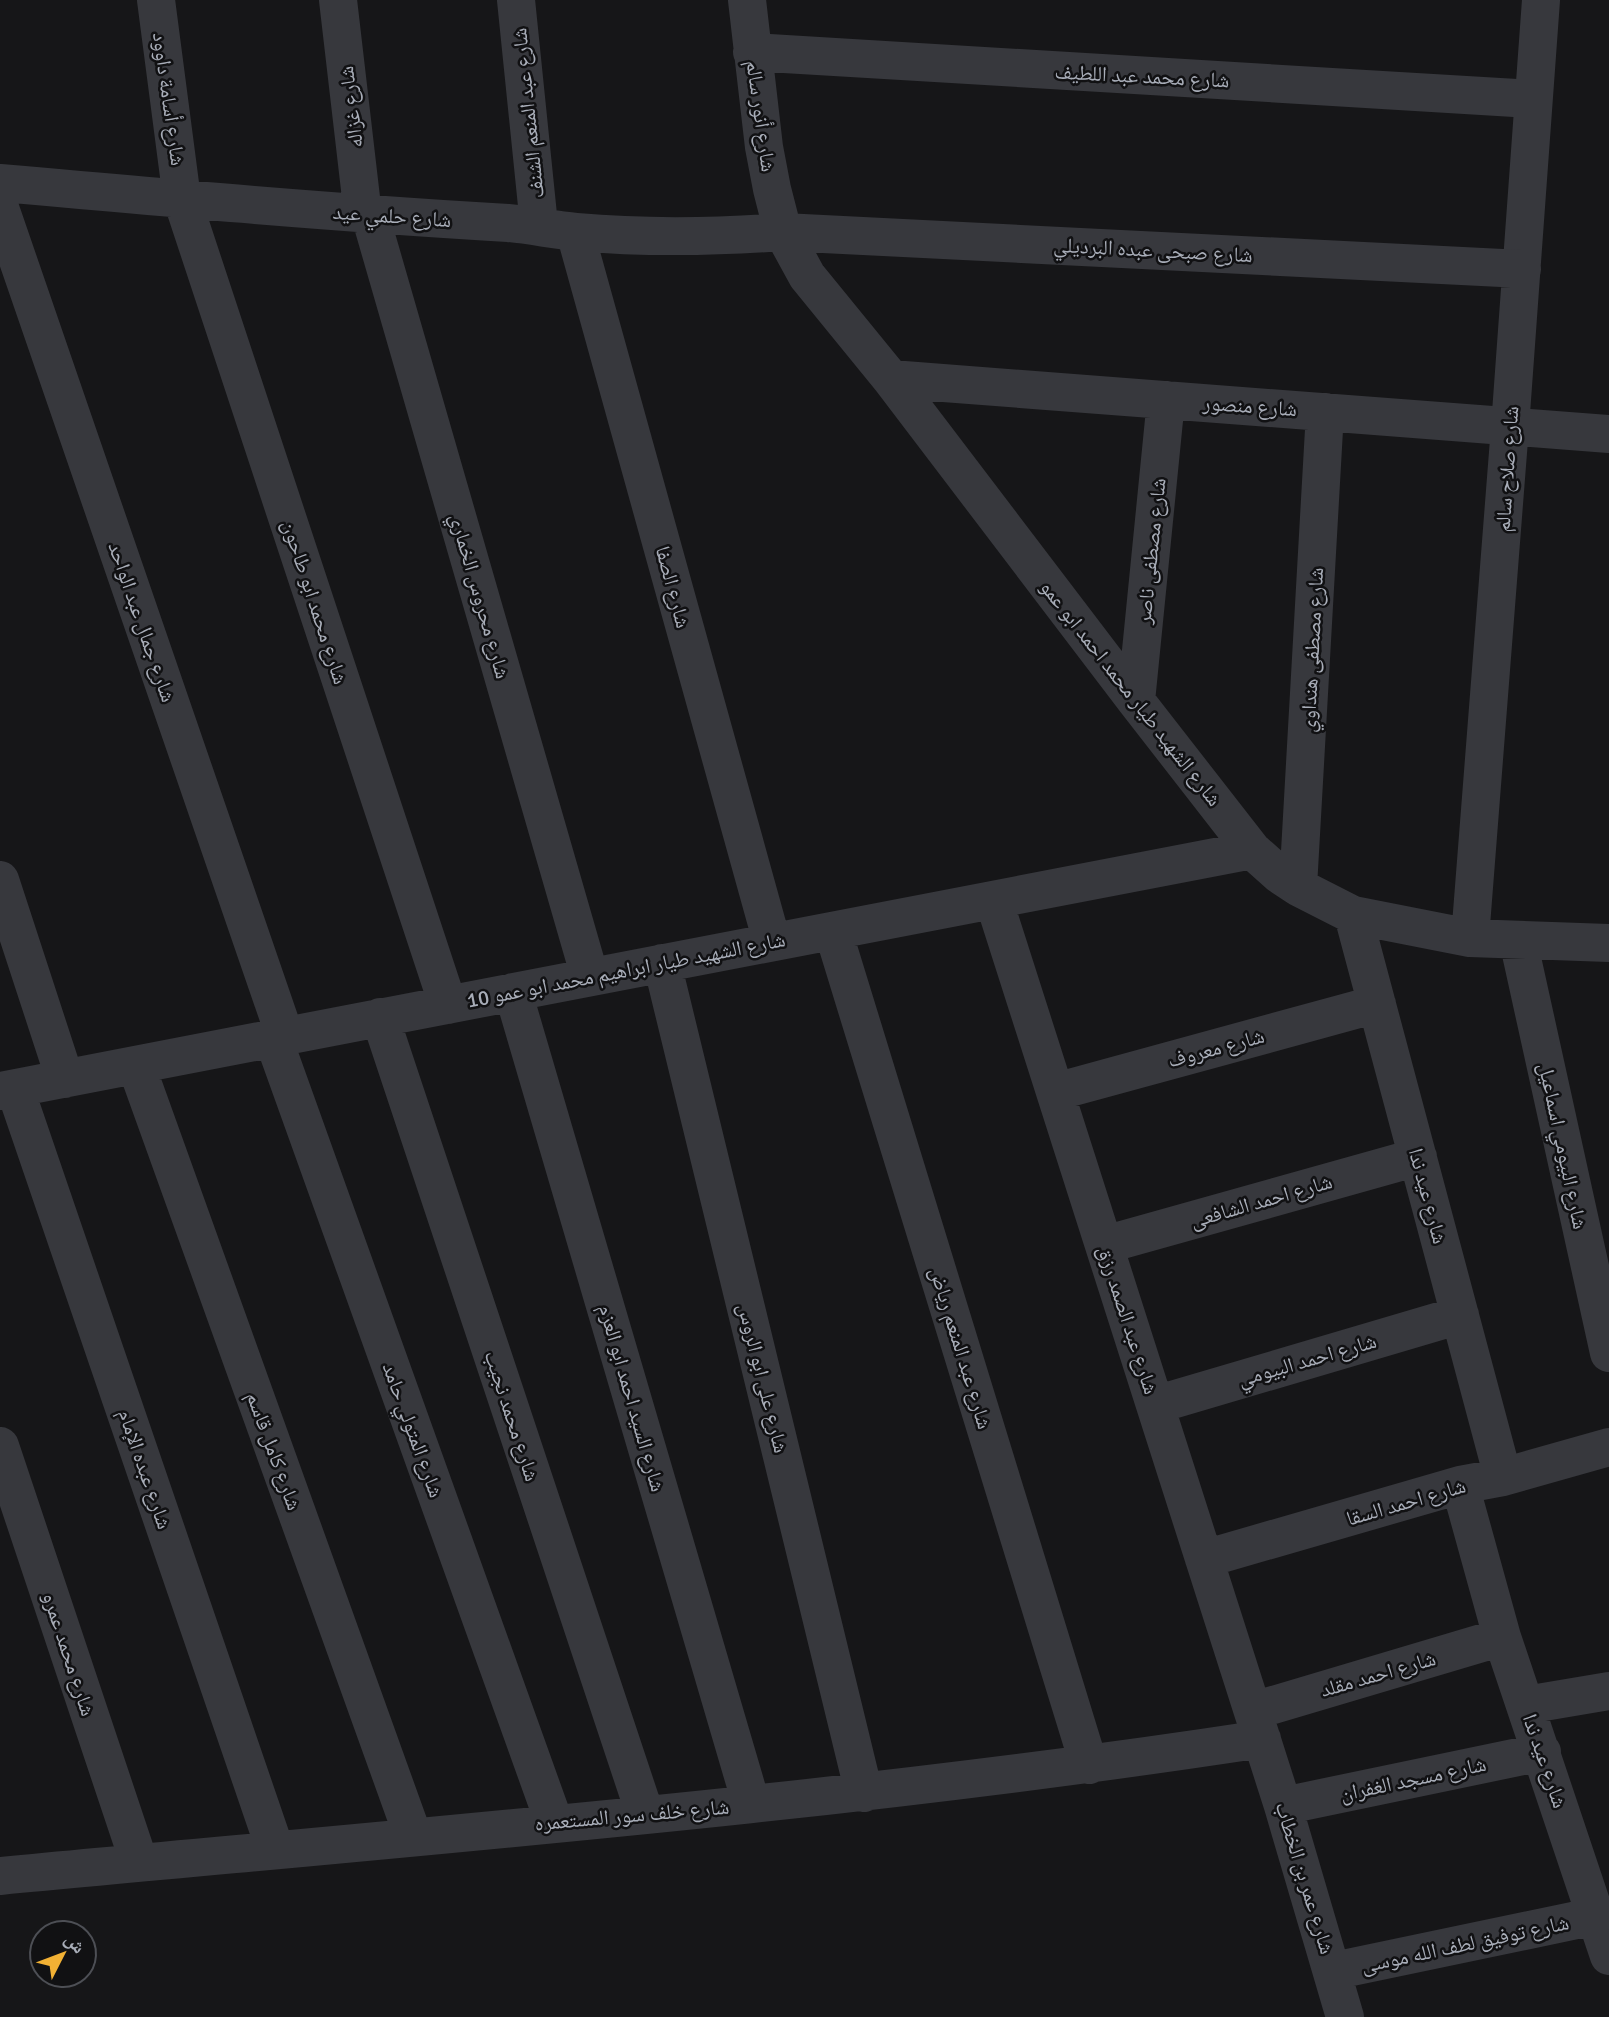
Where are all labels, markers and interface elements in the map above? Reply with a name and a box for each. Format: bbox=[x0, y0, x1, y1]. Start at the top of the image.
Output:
street label: شارع عبد المنعم الشنف bbox=[506, 26, 551, 199]
street label: شارع أسامة داوود bbox=[147, 31, 191, 167]
street label: شارع أنور سالم bbox=[739, 58, 782, 174]
street label: شارع محمد عبد اللطيف bbox=[1054, 58, 1230, 94]
street label: شارع غزاله bbox=[333, 64, 369, 150]
street label: شارع حلمي عيد bbox=[332, 199, 452, 236]
street label: شارع صبحى عبده البرديلي bbox=[1052, 232, 1253, 272]
street label: شارع منصور bbox=[1201, 390, 1298, 422]
street label: شارع صلاح سالم bbox=[1490, 405, 1525, 533]
street label: شارع مصطفى ناصر bbox=[1130, 477, 1172, 626]
street label: شارع محروس الخماري bbox=[441, 510, 516, 683]
street label: شارع محمد ابو طاحون bbox=[276, 517, 354, 687]
street label: شارع جمال عبد الواحد bbox=[102, 538, 182, 706]
street label: شارع الصفا bbox=[650, 543, 696, 631]
street label: شارع مصطفى هنداوي bbox=[1295, 567, 1333, 733]
street label: شارع الشهيد طيار محمد احمد ابو عمو bbox=[1034, 575, 1228, 811]
street label: شارع الشهيد طيار ابراهيم محمد ابو عمو 10 bbox=[464, 926, 788, 1015]
street label: شارع معروف bbox=[1165, 1023, 1267, 1073]
street label: شارع البيومي اسماعيل bbox=[1529, 1060, 1593, 1232]
street label: شارع عيد ندا bbox=[1403, 1145, 1453, 1247]
street label: شارع احمد الشافعى bbox=[1187, 1168, 1335, 1234]
street label: شارع عبد الصمد رزق bbox=[1092, 1242, 1164, 1398]
street label: شارع عبد المنعم رياض bbox=[923, 1264, 998, 1432]
street label: شارع على ابو الروس bbox=[732, 1300, 794, 1456]
street label: شارع السيد احمد ابو العزم bbox=[592, 1301, 671, 1495]
street label: شارع احمد البيومي bbox=[1235, 1328, 1380, 1395]
street label: شارع محمد نجيب bbox=[479, 1347, 545, 1485]
street label: شارع المتولي حامد bbox=[373, 1359, 449, 1502]
street label: شارع كامل قاسم bbox=[240, 1388, 307, 1514]
street label: شارع عبده الإمام bbox=[111, 1405, 178, 1533]
street label: شارع احمد السقا bbox=[1343, 1473, 1469, 1531]
street label: شارع محمد عمرو bbox=[37, 1589, 101, 1719]
street label: شارع احمد مقلد bbox=[1317, 1645, 1439, 1703]
street label: شارع عيد ندا bbox=[1517, 1710, 1573, 1812]
street label: شارع مسجد الغفران bbox=[1338, 1751, 1488, 1807]
street label: شارع خلف سور المستعمره bbox=[534, 1794, 730, 1836]
street label: شارع عمر بن الخطاب bbox=[1270, 1799, 1340, 1957]
street label: شارع توفيق لطف الله موسى bbox=[1359, 1909, 1571, 1979]
north arrow bbox=[28, 1919, 98, 1989]
text: ش bbox=[59, 1928, 91, 1959]

